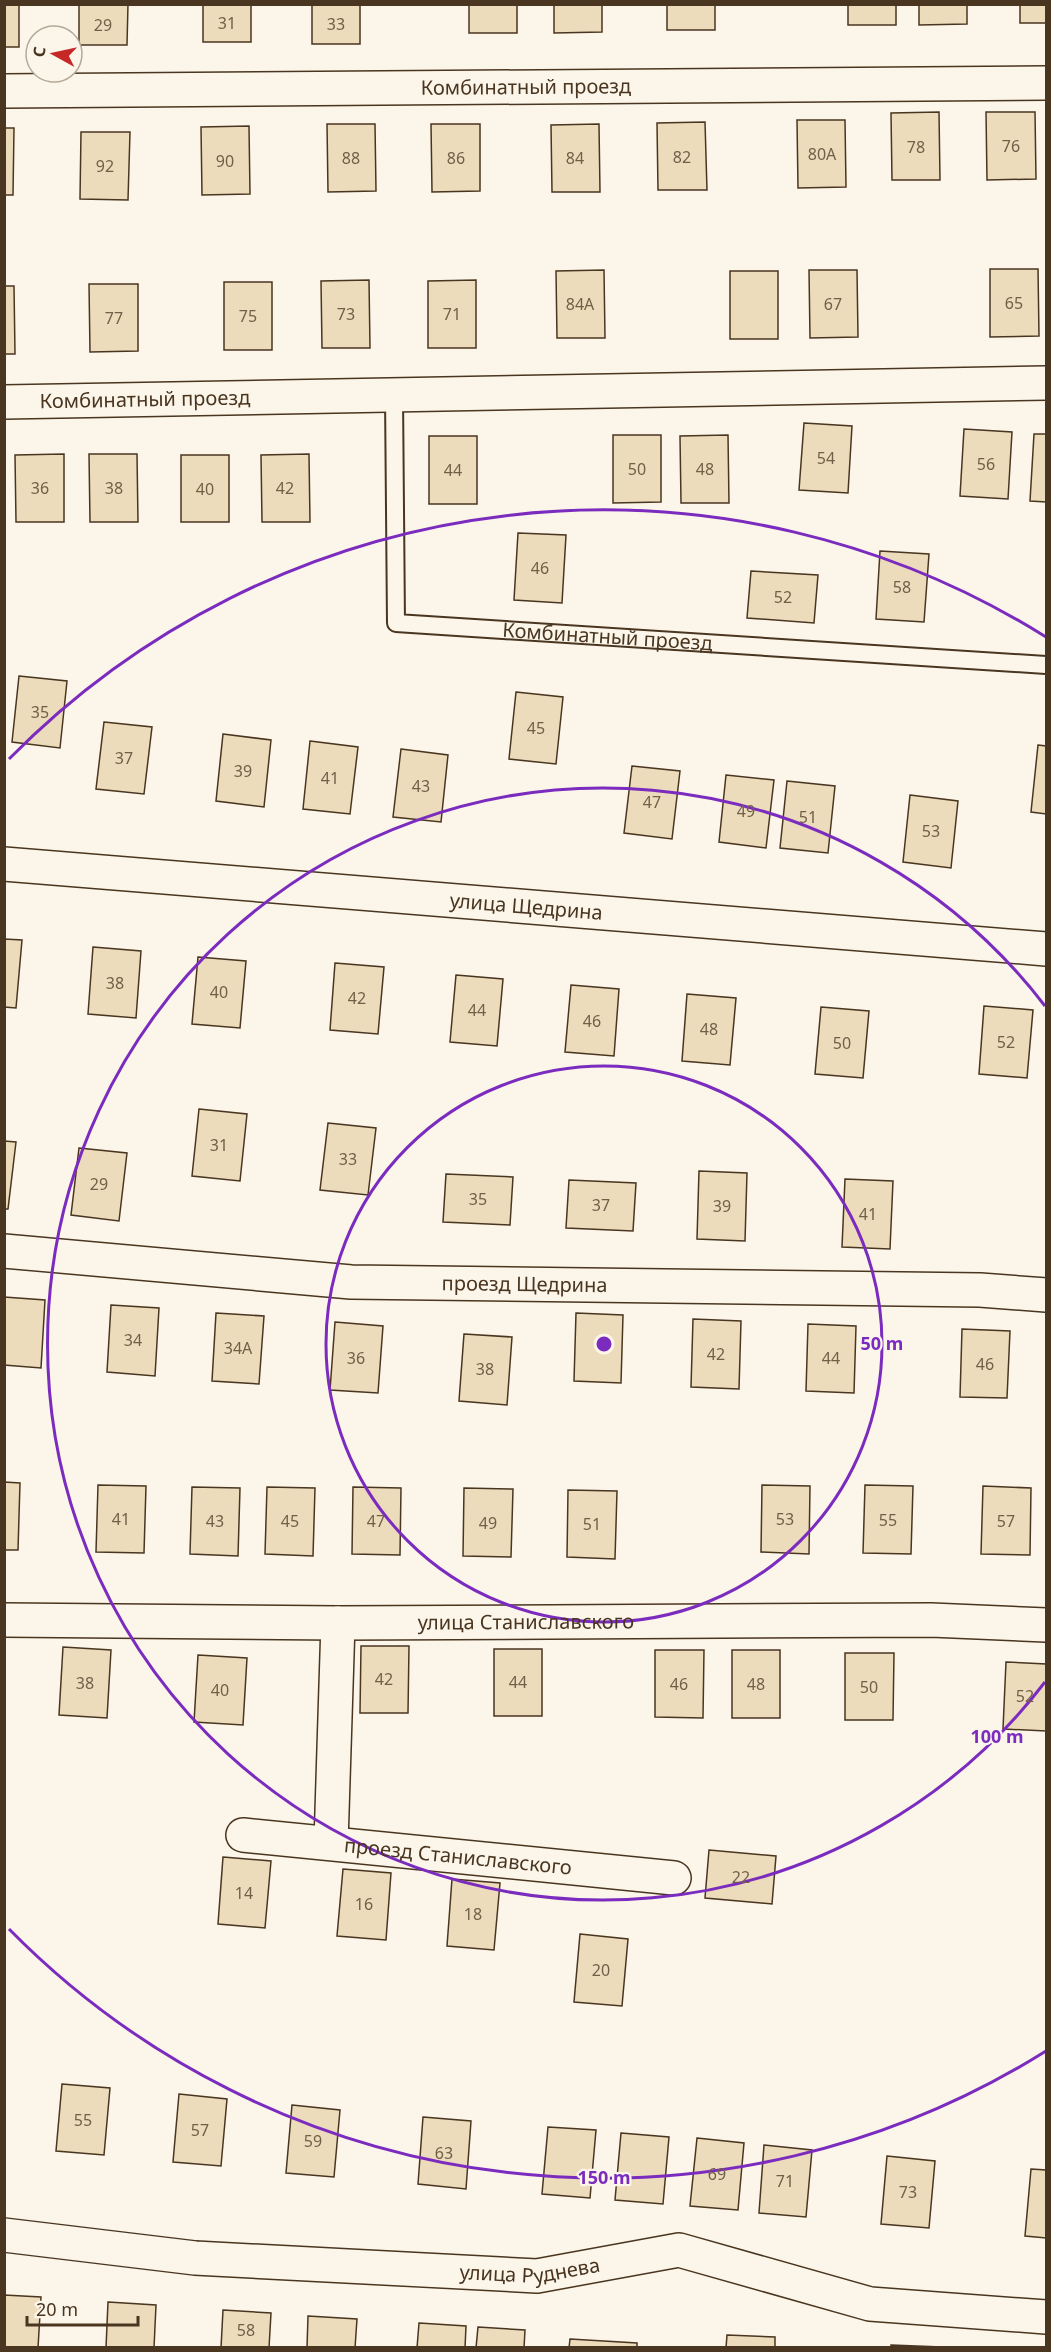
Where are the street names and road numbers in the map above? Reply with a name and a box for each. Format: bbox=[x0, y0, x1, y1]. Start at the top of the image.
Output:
street label: Комбинатный проезд bbox=[421, 72, 631, 101]
street label: Комбинатный проезд bbox=[39, 384, 250, 414]
street label: Комбинатный проезд bbox=[502, 616, 713, 656]
street label: улица Щедрина bbox=[449, 886, 604, 926]
street label: проезд Щедрина bbox=[442, 1269, 608, 1298]
street label: улица Станиславского bbox=[418, 1608, 634, 1636]
street label: проезд Станиславского bbox=[343, 1831, 573, 1881]
street label: улица Руднева bbox=[459, 2251, 602, 2289]

